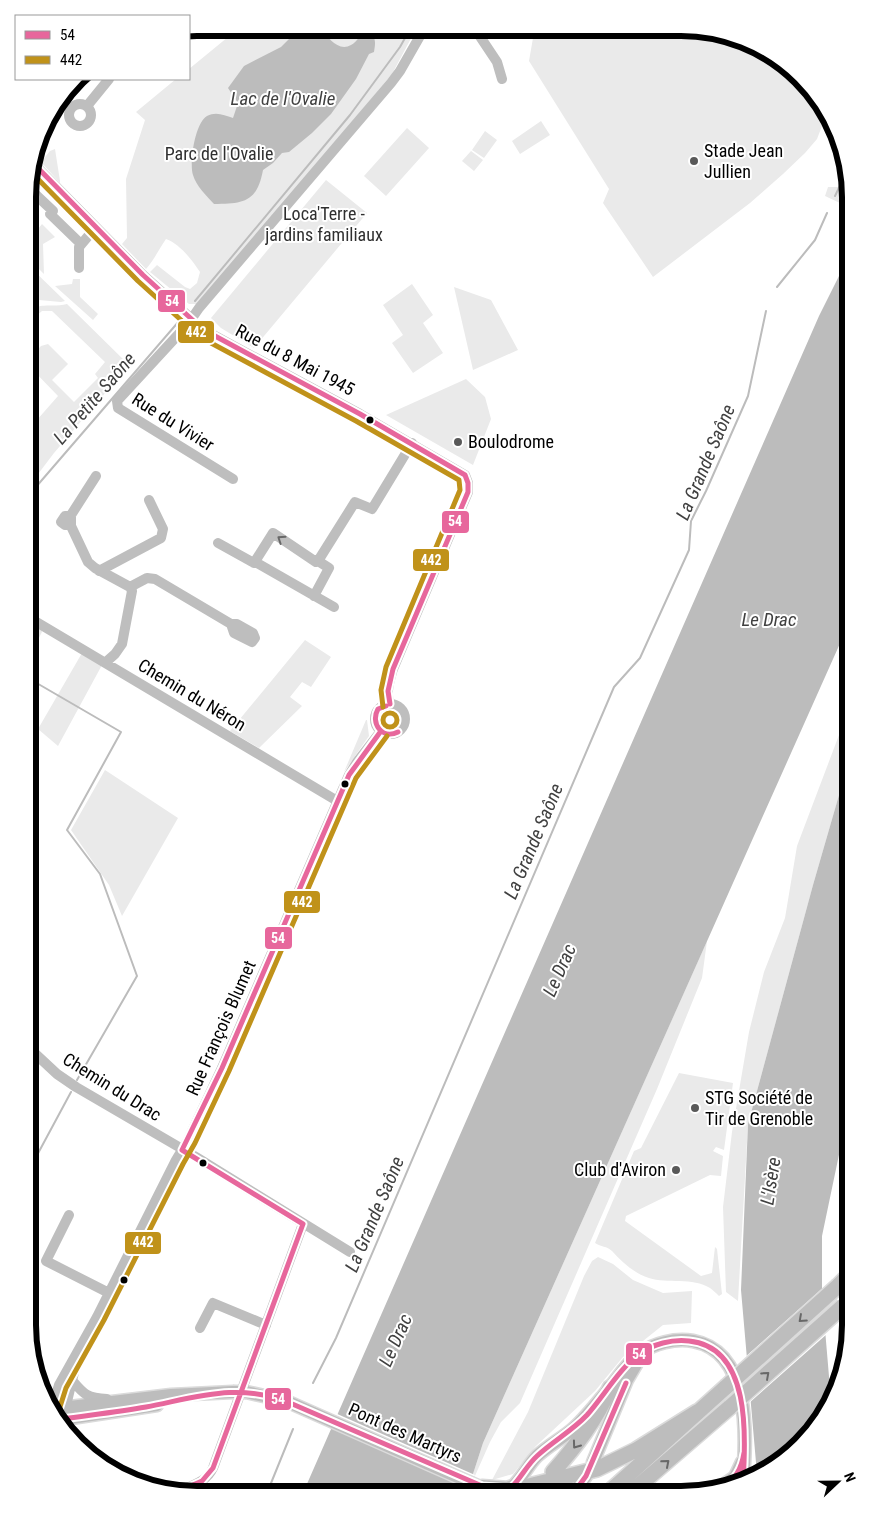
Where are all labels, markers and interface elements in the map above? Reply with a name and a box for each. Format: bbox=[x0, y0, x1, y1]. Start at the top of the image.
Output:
legend bbox=[15, 15, 190, 80]
text: 54 bbox=[60, 26, 75, 44]
text: 442 bbox=[60, 51, 82, 69]
water label: Lac de l'Ovalie bbox=[231, 87, 335, 110]
place label: Stade Jean Jullien bbox=[704, 140, 783, 182]
park label: Parc de l'Ovalie bbox=[165, 143, 273, 164]
marker: Stade Jean Jullien bbox=[688, 155, 700, 167]
park label: Loca'Terre - jardins familiaux bbox=[264, 203, 383, 245]
line badge: 54 bbox=[157, 289, 186, 313]
text: 54 bbox=[165, 293, 179, 309]
street label: Rue du 8 Mai 1945 bbox=[232, 319, 358, 400]
line badge: 442 bbox=[177, 320, 215, 344]
text: 442 bbox=[185, 324, 207, 340]
water label: La Petite Saône bbox=[48, 348, 140, 449]
street label: Rue du Vivier bbox=[128, 388, 219, 455]
water label: La Grande Saône bbox=[671, 401, 740, 523]
unlabelled marker bbox=[365, 415, 375, 425]
place label: Boulodrome bbox=[468, 431, 554, 452]
marker: Boulodrome bbox=[452, 436, 464, 448]
line badge: 54 bbox=[441, 510, 470, 534]
text: 54 bbox=[448, 513, 462, 529]
one-way arrow bbox=[277, 536, 287, 545]
line badge: 442 bbox=[412, 548, 450, 572]
text: 442 bbox=[420, 552, 442, 568]
water label: Le Drac bbox=[742, 608, 797, 631]
street label: Chemin du Néron bbox=[134, 654, 250, 735]
unlabelled marker bbox=[340, 779, 350, 789]
water label: La Grande Saône bbox=[499, 780, 568, 902]
line badge: 442 bbox=[283, 890, 321, 914]
text: 442 bbox=[291, 894, 313, 910]
line badge: 54 bbox=[264, 926, 293, 950]
text: 54 bbox=[271, 930, 285, 946]
water label: Le Drac bbox=[538, 940, 581, 1000]
street label: Rue François Blumet bbox=[181, 957, 260, 1099]
street label: Chemin du Drac bbox=[59, 1048, 165, 1125]
place label: STG Société de Tir de Grenoble bbox=[705, 1087, 813, 1129]
marker: STG Société de Tir de Grenoble bbox=[689, 1102, 701, 1114]
water label: La Grande Saône bbox=[340, 1153, 409, 1275]
water label: L'Isère bbox=[755, 1156, 786, 1206]
unlabelled marker bbox=[198, 1158, 208, 1168]
place label: Club d'Aviron bbox=[574, 1159, 666, 1180]
marker: Club d'Aviron bbox=[670, 1164, 682, 1176]
line badge: 442 bbox=[124, 1231, 162, 1255]
text: 442 bbox=[132, 1234, 154, 1250]
unlabelled marker bbox=[119, 1275, 129, 1285]
water label: Le Drac bbox=[374, 1310, 417, 1370]
one-way arrow bbox=[799, 1313, 808, 1322]
line badge: 54 bbox=[625, 1342, 653, 1366]
text: 54 bbox=[632, 1346, 646, 1362]
one-way arrow bbox=[761, 1371, 770, 1380]
line badge: 54 bbox=[264, 1387, 292, 1411]
text: 54 bbox=[271, 1391, 285, 1407]
street label: Pont des Martyrs bbox=[345, 1398, 465, 1467]
one-way arrow bbox=[573, 1439, 582, 1449]
north arrow bbox=[813, 1457, 863, 1507]
one-way arrow bbox=[660, 1459, 669, 1468]
text: N bbox=[841, 1470, 859, 1484]

